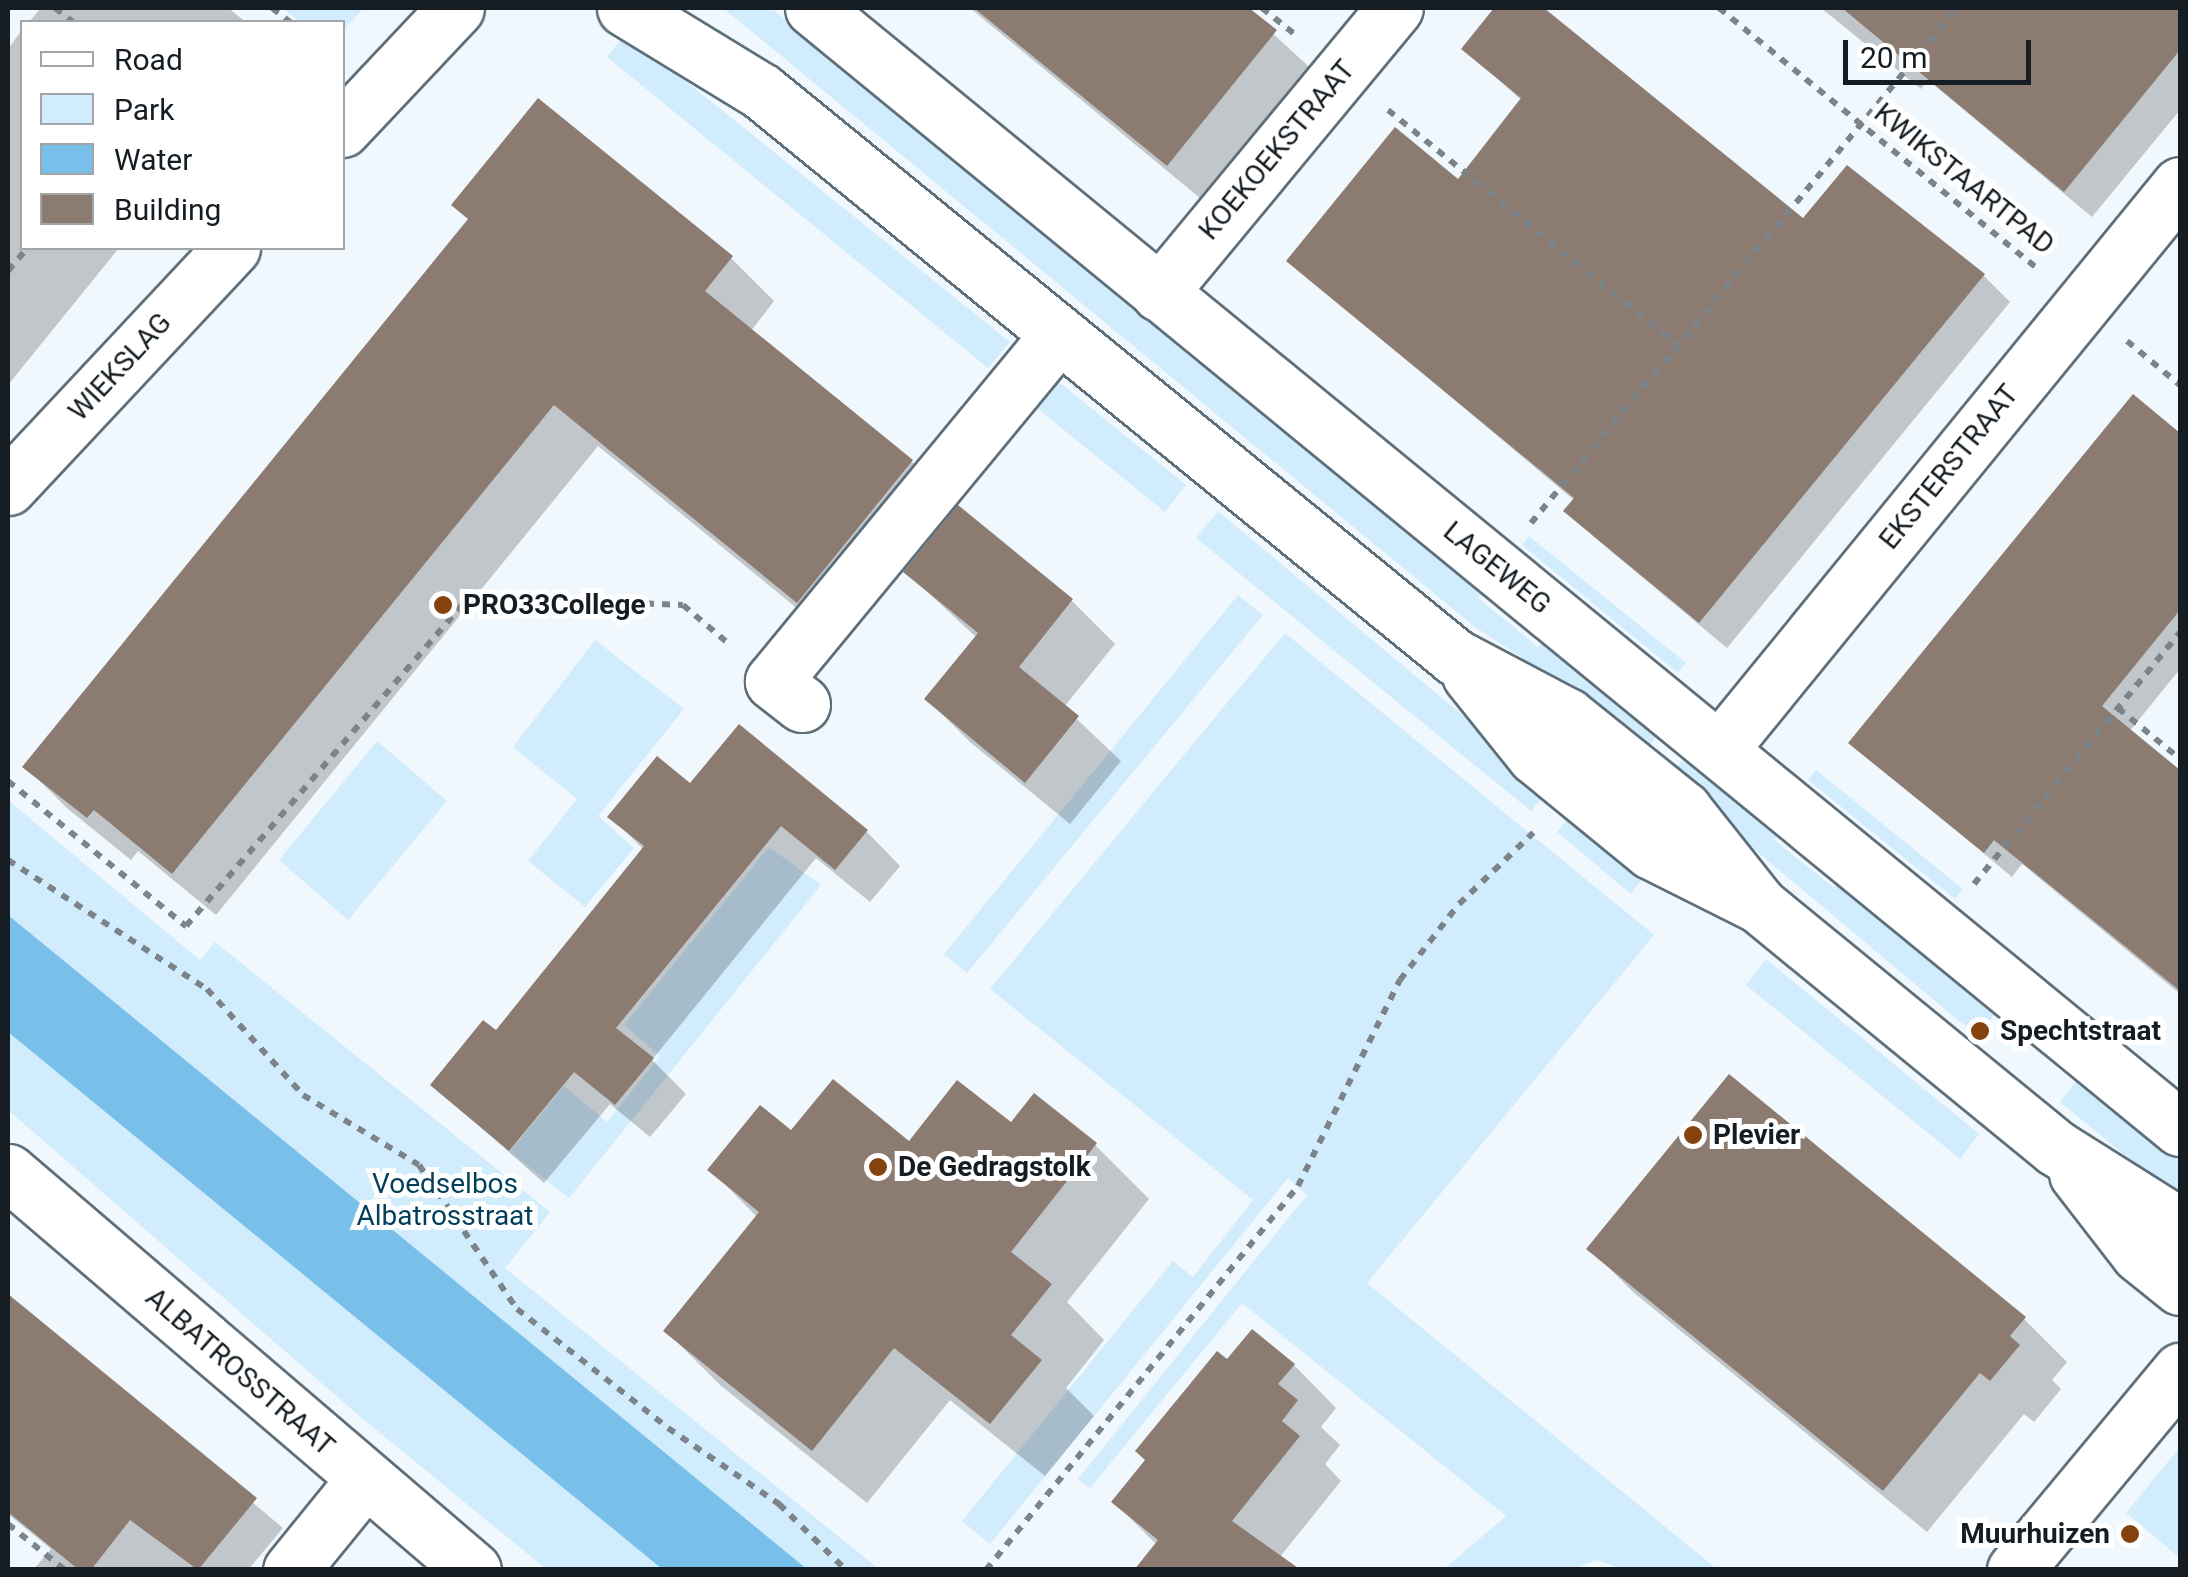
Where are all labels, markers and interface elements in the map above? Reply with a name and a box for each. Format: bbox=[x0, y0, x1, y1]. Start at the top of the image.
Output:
legend bbox=[20, 20, 345, 250]
scale bar bbox=[1848, 20, 2036, 82]
text: 20 m bbox=[1860, 40, 1927, 75]
text: Road bbox=[114, 42, 183, 77]
street label: KOEKOEKSTRAAT bbox=[1192, 53, 1362, 247]
text: Park bbox=[114, 92, 174, 127]
street label: KWIKSTAARTPAD bbox=[1867, 96, 2061, 262]
text: Water bbox=[114, 142, 192, 177]
text: Building bbox=[114, 192, 221, 227]
street label: WIEKSLAG bbox=[62, 306, 178, 428]
street label: EKSTERSTRAAT bbox=[1872, 378, 2026, 556]
street label: LAGEWEG bbox=[1437, 515, 1557, 621]
place label: PRO33College bbox=[463, 588, 646, 622]
marker: PRO33College bbox=[432, 594, 454, 616]
place label: Spechtstraat bbox=[2000, 1014, 2161, 1048]
marker: Spechtstraat bbox=[1969, 1020, 1991, 1042]
place label: Plevier bbox=[1713, 1118, 1800, 1152]
marker: Plevier bbox=[1682, 1124, 1704, 1146]
place label: De Gedragstolk bbox=[898, 1150, 1091, 1184]
marker: De Gedragstolk bbox=[867, 1156, 889, 1178]
park label: Voedselbos Albatrosstraat bbox=[357, 1167, 533, 1233]
street label: ALBATROSSTRAAT bbox=[139, 1281, 341, 1463]
place label: Muurhuizen bbox=[1960, 1517, 2110, 1551]
marker: Muurhuizen bbox=[2119, 1523, 2141, 1545]

